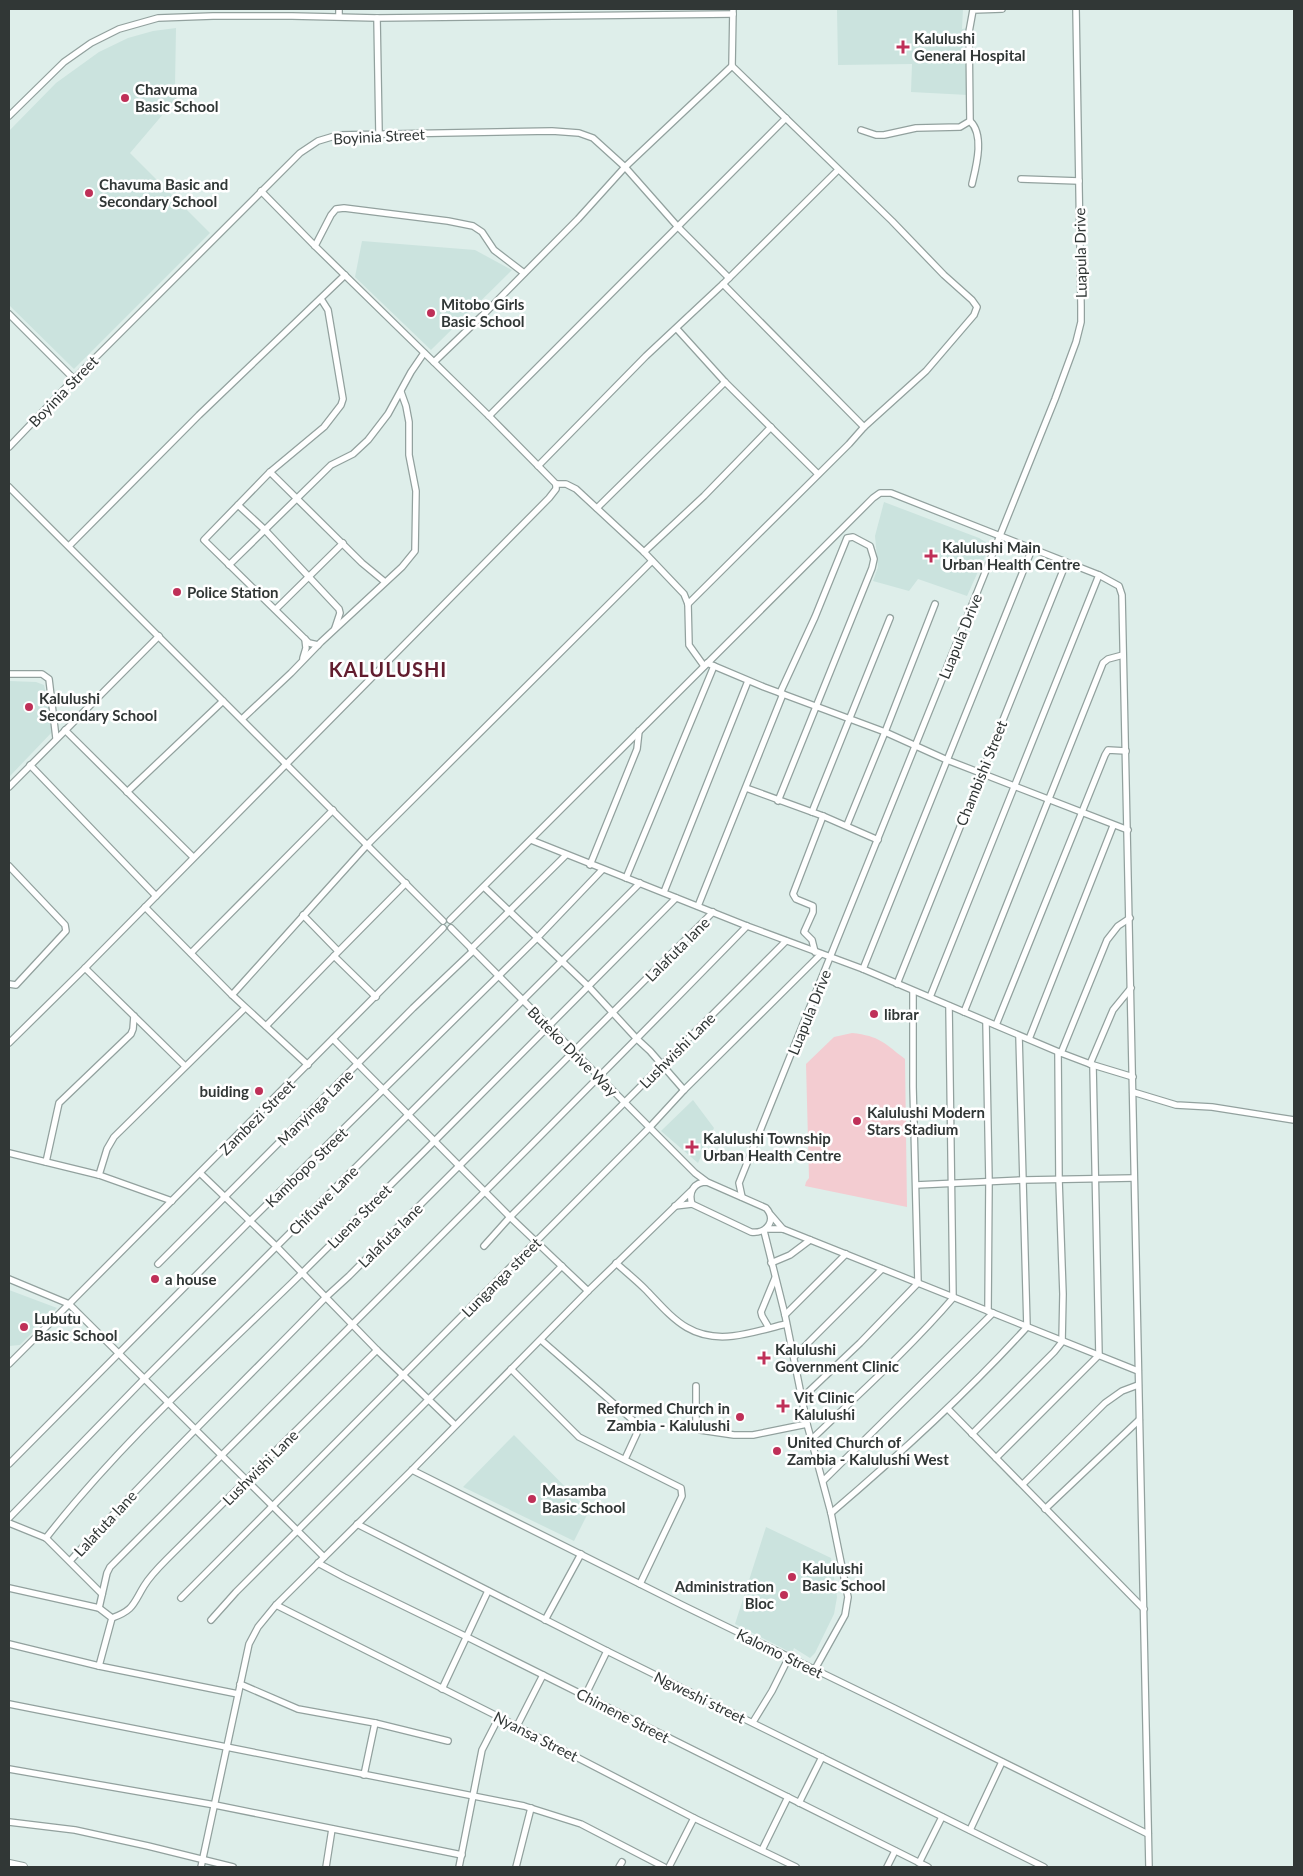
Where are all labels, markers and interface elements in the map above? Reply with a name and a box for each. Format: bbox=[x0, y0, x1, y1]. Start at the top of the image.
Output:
place label: Kalulushi General Hospital bbox=[914, 29, 1026, 64]
marker: Kalulushi General Hospital bbox=[896, 40, 910, 54]
place label: Chavuma Basic School bbox=[135, 80, 219, 115]
marker: Chavuma Basic School bbox=[119, 92, 131, 104]
street label: Boyinia Street bbox=[333, 125, 426, 147]
place label: Chavuma Basic and Secondary School bbox=[99, 175, 228, 210]
marker: Chavuma Basic and Secondary School bbox=[83, 187, 95, 199]
street label: Luapula Drive bbox=[1070, 208, 1090, 298]
place label: Mitobo Girls Basic School bbox=[441, 295, 525, 330]
marker: Mitobo Girls Basic School bbox=[425, 307, 437, 319]
street label: Boyinia Street bbox=[25, 351, 102, 430]
place label: Kalulushi Main Urban Health Centre bbox=[942, 538, 1080, 573]
marker: Kalulushi Main Urban Health Centre bbox=[924, 549, 938, 563]
place label: Police Station bbox=[187, 583, 279, 601]
marker: Police Station bbox=[171, 586, 183, 598]
street label: Luapula Drive bbox=[935, 591, 985, 681]
district label: KALULUSHI bbox=[329, 657, 447, 681]
place label: Kalulushi Secondary School bbox=[39, 689, 157, 724]
marker: Kalulushi Secondary School bbox=[23, 701, 35, 713]
street label: Chambishi Street bbox=[952, 717, 1011, 828]
street label: Lalafuta lane bbox=[641, 913, 713, 985]
street label: Luapula Drive bbox=[784, 967, 834, 1057]
street label: Buteko Drive Way bbox=[524, 1002, 622, 1100]
place label: librar bbox=[884, 1005, 919, 1023]
street label: Lushwishi Lane bbox=[635, 1008, 719, 1092]
marker: librar bbox=[868, 1008, 880, 1020]
street label: Manyinga Lane bbox=[273, 1065, 357, 1149]
street label: Zambezi Street bbox=[216, 1075, 299, 1158]
place label: buiding bbox=[200, 1082, 249, 1100]
marker: buiding bbox=[253, 1085, 265, 1097]
place label: Kalulushi Modern Stars Stadium bbox=[867, 1103, 985, 1138]
marker: Kalulushi Modern Stars Stadium bbox=[851, 1115, 863, 1127]
street label: Kambopo Street bbox=[261, 1123, 351, 1211]
place label: Kalulushi Township Urban Health Centre bbox=[703, 1129, 841, 1164]
marker: Kalulushi Township Urban Health Centre bbox=[685, 1140, 699, 1154]
street label: Chifuwe Lane bbox=[285, 1162, 361, 1238]
street label: Luena Street bbox=[323, 1180, 395, 1252]
street label: Lalafuta lane bbox=[354, 1199, 426, 1271]
street label: Lunganga street bbox=[458, 1233, 545, 1320]
place label: a house bbox=[165, 1270, 216, 1288]
marker: a house bbox=[149, 1273, 161, 1285]
place label: Lubutu Basic School bbox=[34, 1309, 118, 1344]
marker: Lubutu Basic School bbox=[18, 1321, 30, 1333]
place label: Kalulushi Government Clinic bbox=[775, 1340, 899, 1375]
marker: Kalulushi Government Clinic bbox=[757, 1351, 771, 1365]
place label: Vit Clinic Kalulushi bbox=[793, 1388, 855, 1423]
place label: Reformed Church in Zambia - Kalulushi bbox=[597, 1399, 730, 1434]
marker: Vit Clinic Kalulushi bbox=[776, 1399, 790, 1413]
marker: Reformed Church in Zambia - Kalulushi bbox=[734, 1411, 746, 1423]
street label: Lushwishi Lane bbox=[218, 1425, 302, 1509]
place label: United Church of Zambia - Kalulushi West bbox=[787, 1433, 949, 1468]
marker: United Church of Zambia - Kalulushi West bbox=[771, 1445, 783, 1457]
place label: Masamba Basic School bbox=[542, 1481, 626, 1516]
street label: Lalafuta lane bbox=[70, 1486, 140, 1560]
marker: Masamba Basic School bbox=[526, 1493, 538, 1505]
place label: Kalulushi Basic School bbox=[802, 1559, 886, 1594]
marker: Kalulushi Basic School bbox=[786, 1571, 798, 1583]
place label: Administration Bloc bbox=[674, 1577, 774, 1612]
marker: Administration Bloc bbox=[778, 1589, 790, 1601]
street label: Kalomo Street bbox=[734, 1624, 827, 1682]
street label: Ngweshi street bbox=[652, 1667, 749, 1727]
street label: Chimene Street bbox=[574, 1684, 673, 1746]
street label: Nyansa Street bbox=[491, 1707, 582, 1765]

